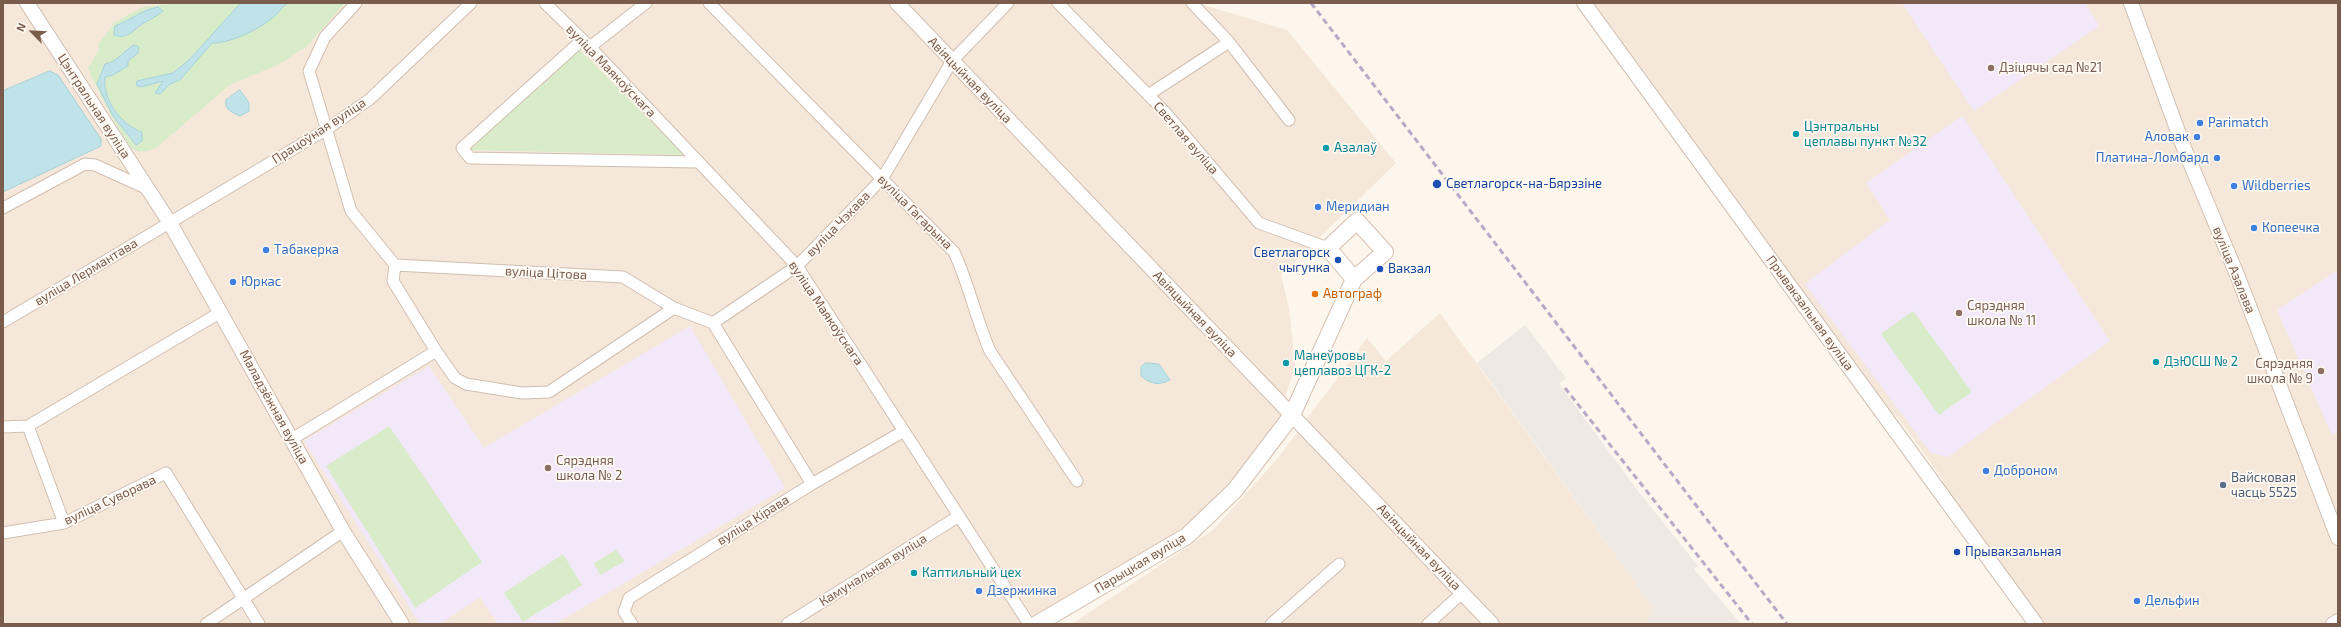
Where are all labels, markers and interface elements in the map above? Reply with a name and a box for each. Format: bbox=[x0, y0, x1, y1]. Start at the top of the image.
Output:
north arrow bbox=[12, 12, 52, 52]
text: N bbox=[13, 21, 28, 33]
street label: вуліца Маякоўскага bbox=[563, 22, 659, 120]
street label: Авіяцыйная вуліца bbox=[925, 34, 1015, 126]
street label: Цэнтральная вуліца bbox=[54, 51, 134, 161]
place label: Дзіцячы сад №21 bbox=[1999, 60, 2102, 76]
marker: Дзіцячы сад №21 bbox=[1986, 63, 1996, 73]
street label: Працоўная вуліца bbox=[269, 95, 369, 167]
street label: Светлая вуліца bbox=[1150, 98, 1222, 178]
place label: Parimatch bbox=[2208, 115, 2269, 131]
marker: Parimatch bbox=[2195, 118, 2205, 128]
place label: Цэнтральны цеплавы пункт №32 bbox=[1804, 119, 1927, 150]
marker: Цэнтральны цеплавы пункт №32 bbox=[1791, 129, 1801, 139]
place label: Аловак bbox=[2145, 129, 2189, 145]
marker: Аловак bbox=[2192, 132, 2202, 142]
place label: Азалаў bbox=[1334, 140, 1377, 156]
marker: Азалаў bbox=[1321, 143, 1331, 153]
place label: Платина-Ломбард bbox=[2096, 150, 2209, 166]
marker: Платина-Ломбард bbox=[2212, 153, 2222, 163]
street label: вуліца Гагарына bbox=[874, 171, 956, 253]
place label: Светлагорск-на-Бярэзіне bbox=[1446, 176, 1602, 192]
marker: Светлагорск-на-Бярэзіне bbox=[1431, 178, 1443, 190]
place label: Wildberries bbox=[2242, 178, 2310, 194]
marker: Wildberries bbox=[2229, 181, 2239, 191]
street label: вуліца Чэхава bbox=[803, 188, 873, 260]
place label: Меридиан bbox=[1326, 199, 1390, 215]
marker: Меридиан bbox=[1313, 202, 1323, 212]
place label: Копеечка bbox=[2262, 220, 2320, 236]
marker: Копеечка bbox=[2249, 223, 2259, 233]
street label: вуліца Азалава bbox=[2209, 224, 2259, 316]
street label: вуліца Лермантава bbox=[32, 235, 140, 309]
place label: Табакерка bbox=[274, 242, 339, 258]
marker: Табакерка bbox=[261, 245, 271, 255]
place label: Светлагорск чыгунка bbox=[1254, 245, 1330, 276]
street label: Прывакзальная вуліца bbox=[1763, 252, 1857, 374]
marker: Светлагорск чыгунка bbox=[1333, 255, 1343, 265]
street label: вуліца Маякоўскага bbox=[785, 258, 867, 368]
place label: Вакзал bbox=[1388, 261, 1431, 277]
street label: вуліца Цітова bbox=[505, 263, 587, 283]
marker: Вакзал bbox=[1375, 264, 1385, 274]
street label: Авіяцыйная вуліца bbox=[1150, 268, 1240, 360]
place label: Юркас bbox=[241, 274, 281, 290]
marker: Юркас bbox=[228, 277, 238, 287]
place label: Автограф bbox=[1323, 286, 1382, 302]
marker: Автограф bbox=[1310, 289, 1320, 299]
place label: Сярэдняя школа № 11 bbox=[1967, 298, 2036, 329]
marker: Сярэдняя школа № 11 bbox=[1954, 308, 1964, 318]
street label: Маладзёжная вуліца bbox=[236, 347, 312, 467]
place label: Манеўровы цеплавоз ЦГК-2 bbox=[1294, 348, 1391, 379]
place label: ДзЮСШ № 2 bbox=[2164, 354, 2238, 370]
place label: Сярэдняя школа № 9 bbox=[2247, 356, 2313, 387]
marker: ДзЮСШ № 2 bbox=[2151, 357, 2161, 367]
marker: Манеўровы цеплавоз ЦГК-2 bbox=[1281, 358, 1291, 368]
marker: Сярэдняя школа № 9 bbox=[2316, 366, 2326, 376]
place label: Сярэдняя школа № 2 bbox=[556, 453, 622, 484]
marker: Сярэдняя школа № 2 bbox=[543, 463, 553, 473]
place label: Доброном bbox=[1994, 463, 2058, 479]
marker: Доброном bbox=[1981, 466, 1991, 476]
place label: Вайсковая часць 5525 bbox=[2231, 470, 2297, 501]
street label: вуліца Суворава bbox=[61, 472, 159, 528]
marker: Вайсковая часць 5525 bbox=[2218, 480, 2228, 490]
street label: вуліца Кірава bbox=[714, 492, 792, 548]
street label: Авіяцыйная вуліца bbox=[1374, 501, 1464, 593]
street label: Камунальная вуліца bbox=[816, 530, 930, 610]
street label: Парыцкая вуліца bbox=[1092, 530, 1188, 596]
place label: Прывакзальная bbox=[1965, 544, 2061, 560]
marker: Прывакзальная bbox=[1952, 547, 1962, 557]
place label: Каптильный цех bbox=[922, 565, 1021, 581]
marker: Каптильный цех bbox=[909, 568, 919, 578]
place label: Дзержинка bbox=[987, 583, 1057, 599]
marker: Дзержинка bbox=[974, 586, 984, 596]
place label: Дельфин bbox=[2145, 593, 2200, 609]
marker: Дельфин bbox=[2132, 596, 2142, 606]

